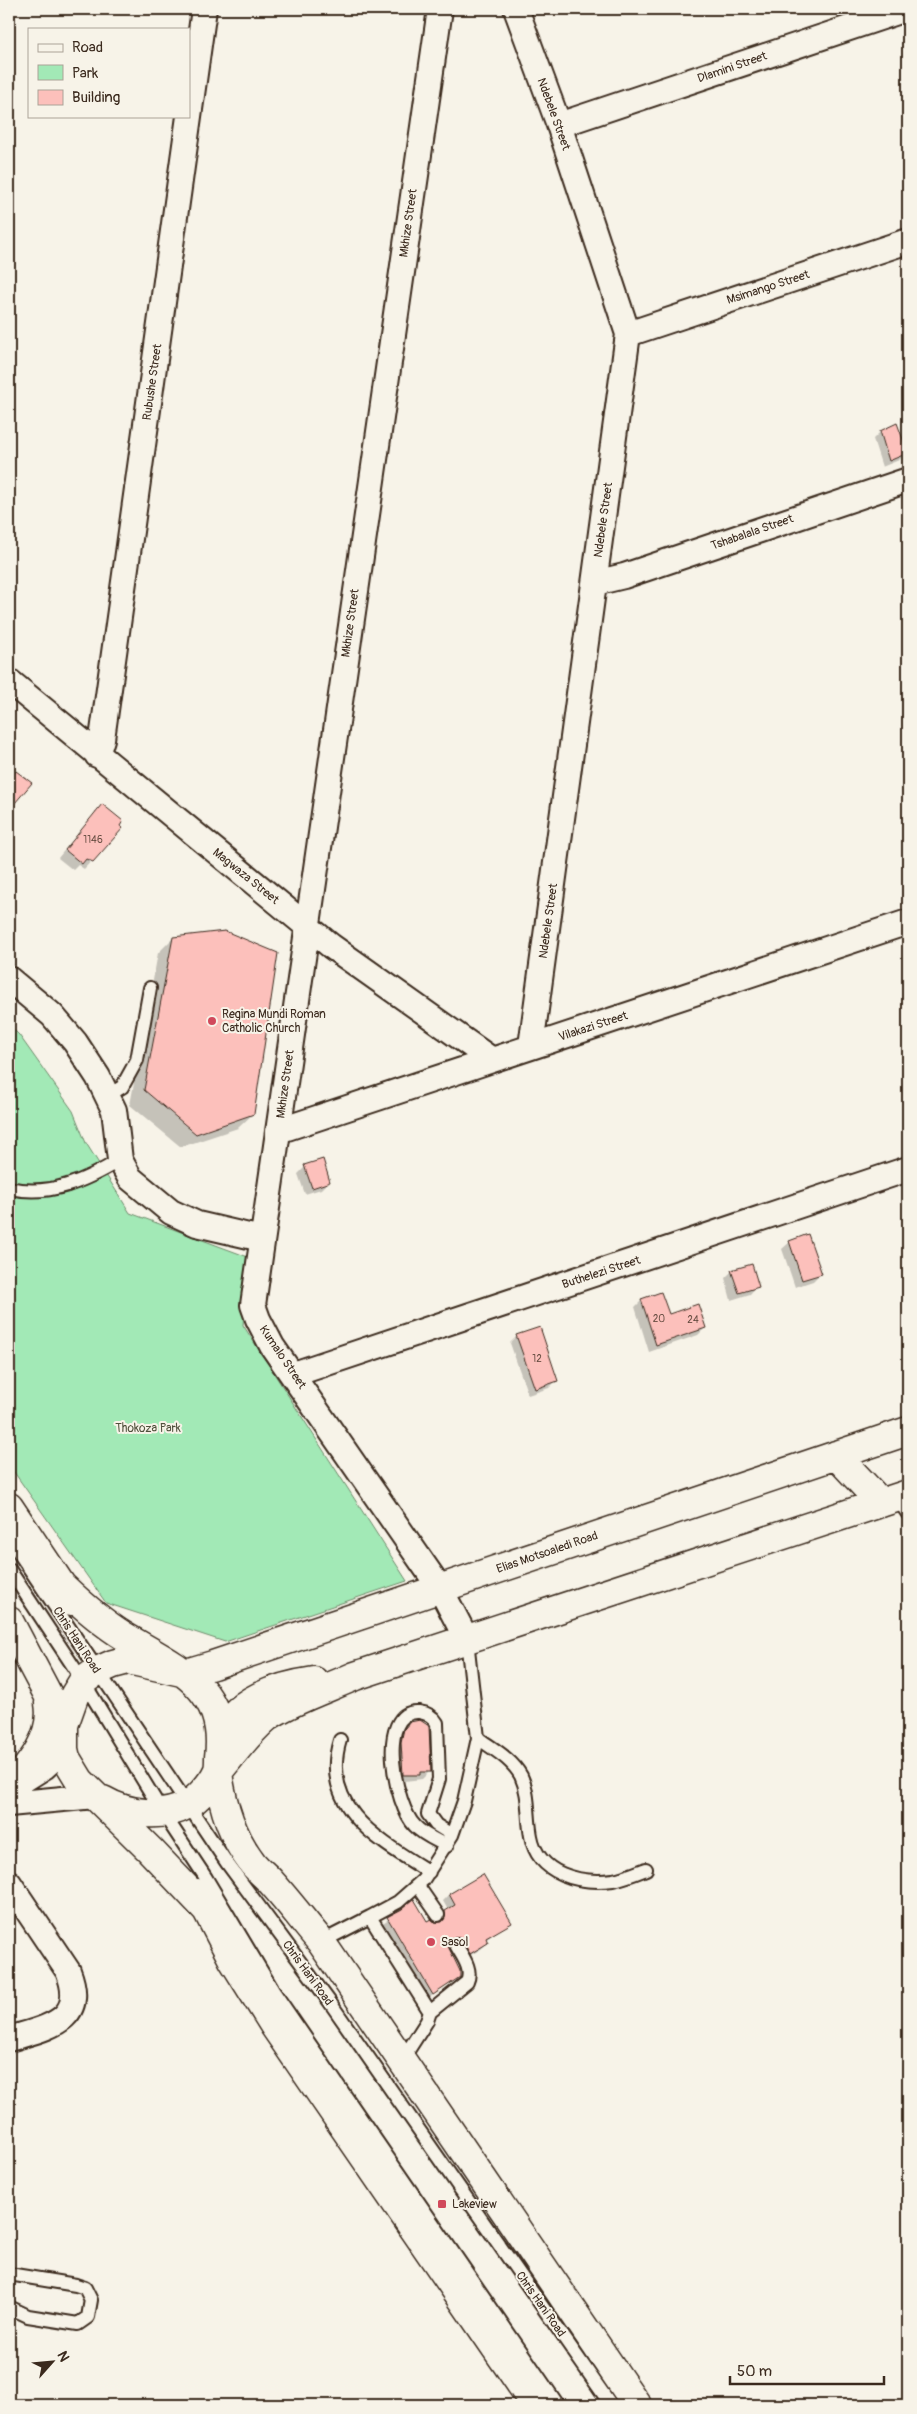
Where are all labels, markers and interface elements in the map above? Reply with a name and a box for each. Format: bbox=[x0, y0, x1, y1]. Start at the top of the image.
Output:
legend bbox=[28, 28, 190, 118]
text: Road bbox=[72, 38, 103, 57]
street label: Dlamini Street bbox=[695, 48, 769, 86]
text: Park bbox=[72, 64, 99, 83]
street label: Ndebele Street bbox=[534, 76, 574, 152]
text: Building bbox=[72, 88, 120, 107]
street label: Mkhize Street bbox=[396, 188, 421, 258]
street label: Msimango Street bbox=[725, 267, 812, 308]
street label: Rubushe Street bbox=[140, 343, 165, 421]
street label: Ndebele Street bbox=[591, 481, 616, 559]
street label: Tshabalala Street bbox=[709, 511, 795, 554]
street label: Mkhize Street bbox=[338, 588, 363, 658]
house number: 1146 bbox=[83, 834, 103, 846]
street label: Magwaza Street bbox=[210, 845, 282, 908]
street label: Ndebele Street bbox=[536, 882, 561, 960]
place label: Regina Mundi Roman Catholic Church bbox=[222, 1007, 326, 1036]
street label: Vilakazi Street bbox=[557, 1008, 630, 1045]
marker: Regina Mundi Roman Catholic Church bbox=[206, 1015, 218, 1027]
street label: Mkhize Street bbox=[273, 1049, 298, 1119]
street label: Buthelezi Street bbox=[560, 1253, 642, 1292]
house number: 20 bbox=[653, 1313, 665, 1325]
house number: 24 bbox=[687, 1314, 699, 1326]
street label: Kumalo Street bbox=[256, 1323, 309, 1392]
house number: 12 bbox=[532, 1353, 542, 1365]
park label: Thokoza Park bbox=[115, 1421, 181, 1436]
street label: Elias Motsoaledi Road bbox=[494, 1528, 600, 1577]
street label: Chris Hani Road bbox=[49, 1604, 104, 1677]
place label: Sasol bbox=[441, 1935, 468, 1950]
marker: Sasol bbox=[425, 1936, 437, 1948]
street label: Chris Hani Road bbox=[279, 1938, 336, 2009]
place label: Lakeview bbox=[452, 2197, 497, 2212]
marker: Lakeview bbox=[436, 2198, 448, 2210]
street label: Chris Hani Road bbox=[512, 2269, 569, 2340]
north arrow bbox=[28, 2336, 78, 2386]
text: N bbox=[53, 2348, 73, 2364]
scale bar bbox=[730, 2354, 883, 2386]
text: 50 m bbox=[737, 2362, 772, 2381]

